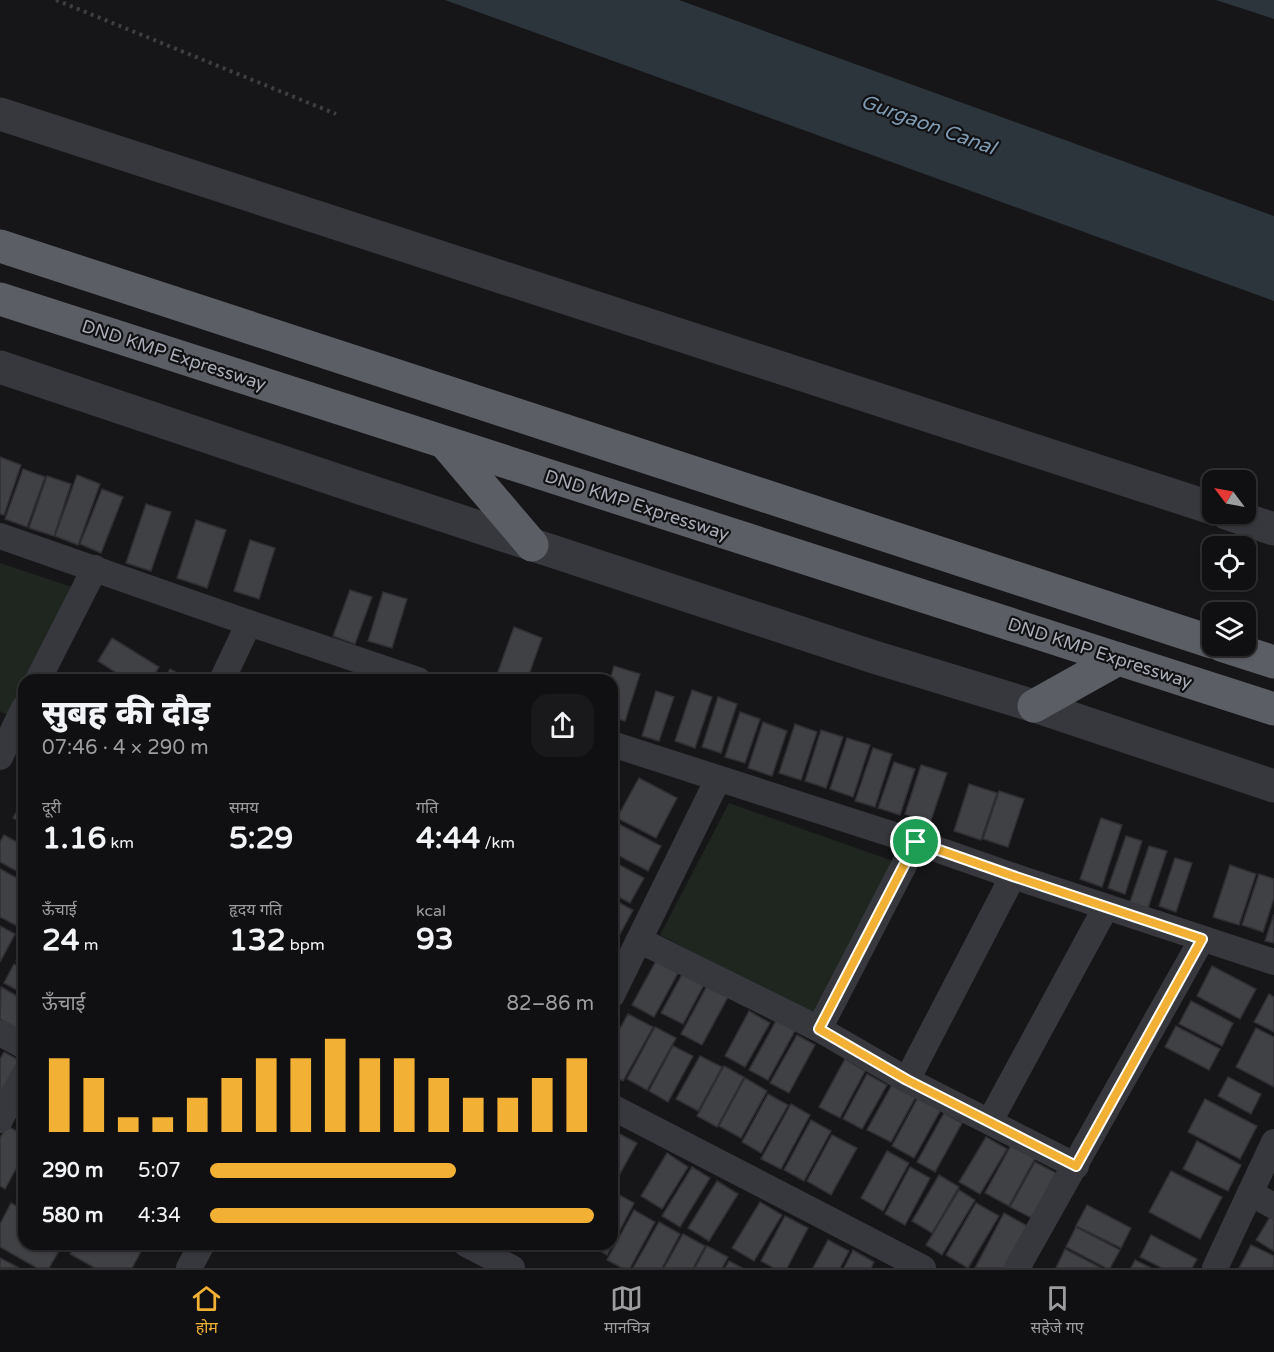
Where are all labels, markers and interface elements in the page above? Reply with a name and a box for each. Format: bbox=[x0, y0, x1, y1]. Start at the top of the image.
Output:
water label: Gurgaon Canal bbox=[857, 90, 1001, 161]
street label: DND KMP Expressway bbox=[79, 315, 269, 395]
street label: DND KMP Expressway bbox=[542, 465, 732, 545]
north arrow bbox=[1202, 470, 1256, 524]
map controls bbox=[1202, 470, 1256, 656]
button: locate bbox=[1202, 536, 1256, 590]
button: layers bbox=[1202, 602, 1256, 656]
street label: DND KMP Expressway bbox=[1005, 613, 1195, 693]
text: सुबह की दौड़ bbox=[42, 694, 210, 733]
button: share bbox=[531, 694, 594, 757]
text: 07:46 · 4 × 290 m bbox=[42, 736, 209, 760]
text: दूरी bbox=[42, 798, 61, 818]
text: समय bbox=[229, 798, 259, 818]
text: गति bbox=[416, 798, 438, 818]
pin bbox=[890, 816, 941, 867]
text: 1.16 bbox=[42, 820, 106, 857]
text: 5:29 bbox=[229, 820, 293, 857]
text: 4:44 bbox=[416, 820, 480, 857]
icon: arrive bbox=[899, 825, 932, 858]
text: km bbox=[106, 833, 134, 853]
text: /km bbox=[480, 833, 515, 853]
text: ऊँचाई bbox=[42, 900, 77, 920]
text: हृदय गति bbox=[229, 900, 282, 920]
text: kcal bbox=[416, 901, 446, 921]
text: 93 bbox=[416, 921, 454, 958]
text: 24 bbox=[42, 922, 80, 959]
text: 132 bbox=[229, 922, 286, 959]
text: m bbox=[80, 935, 99, 955]
text: bpm bbox=[286, 935, 325, 955]
text: ऊँचाई bbox=[42, 992, 85, 1016]
text: 82–86 m bbox=[507, 992, 594, 1016]
text: 290 m bbox=[42, 1159, 103, 1183]
text: 5:07 bbox=[138, 1159, 181, 1183]
text: 580 m bbox=[42, 1204, 103, 1228]
text: 4:34 bbox=[138, 1204, 181, 1228]
tab: होम bbox=[190, 1282, 223, 1340]
tab: मानचित्र bbox=[604, 1282, 650, 1340]
tab: सहेजे गए bbox=[1030, 1282, 1084, 1340]

